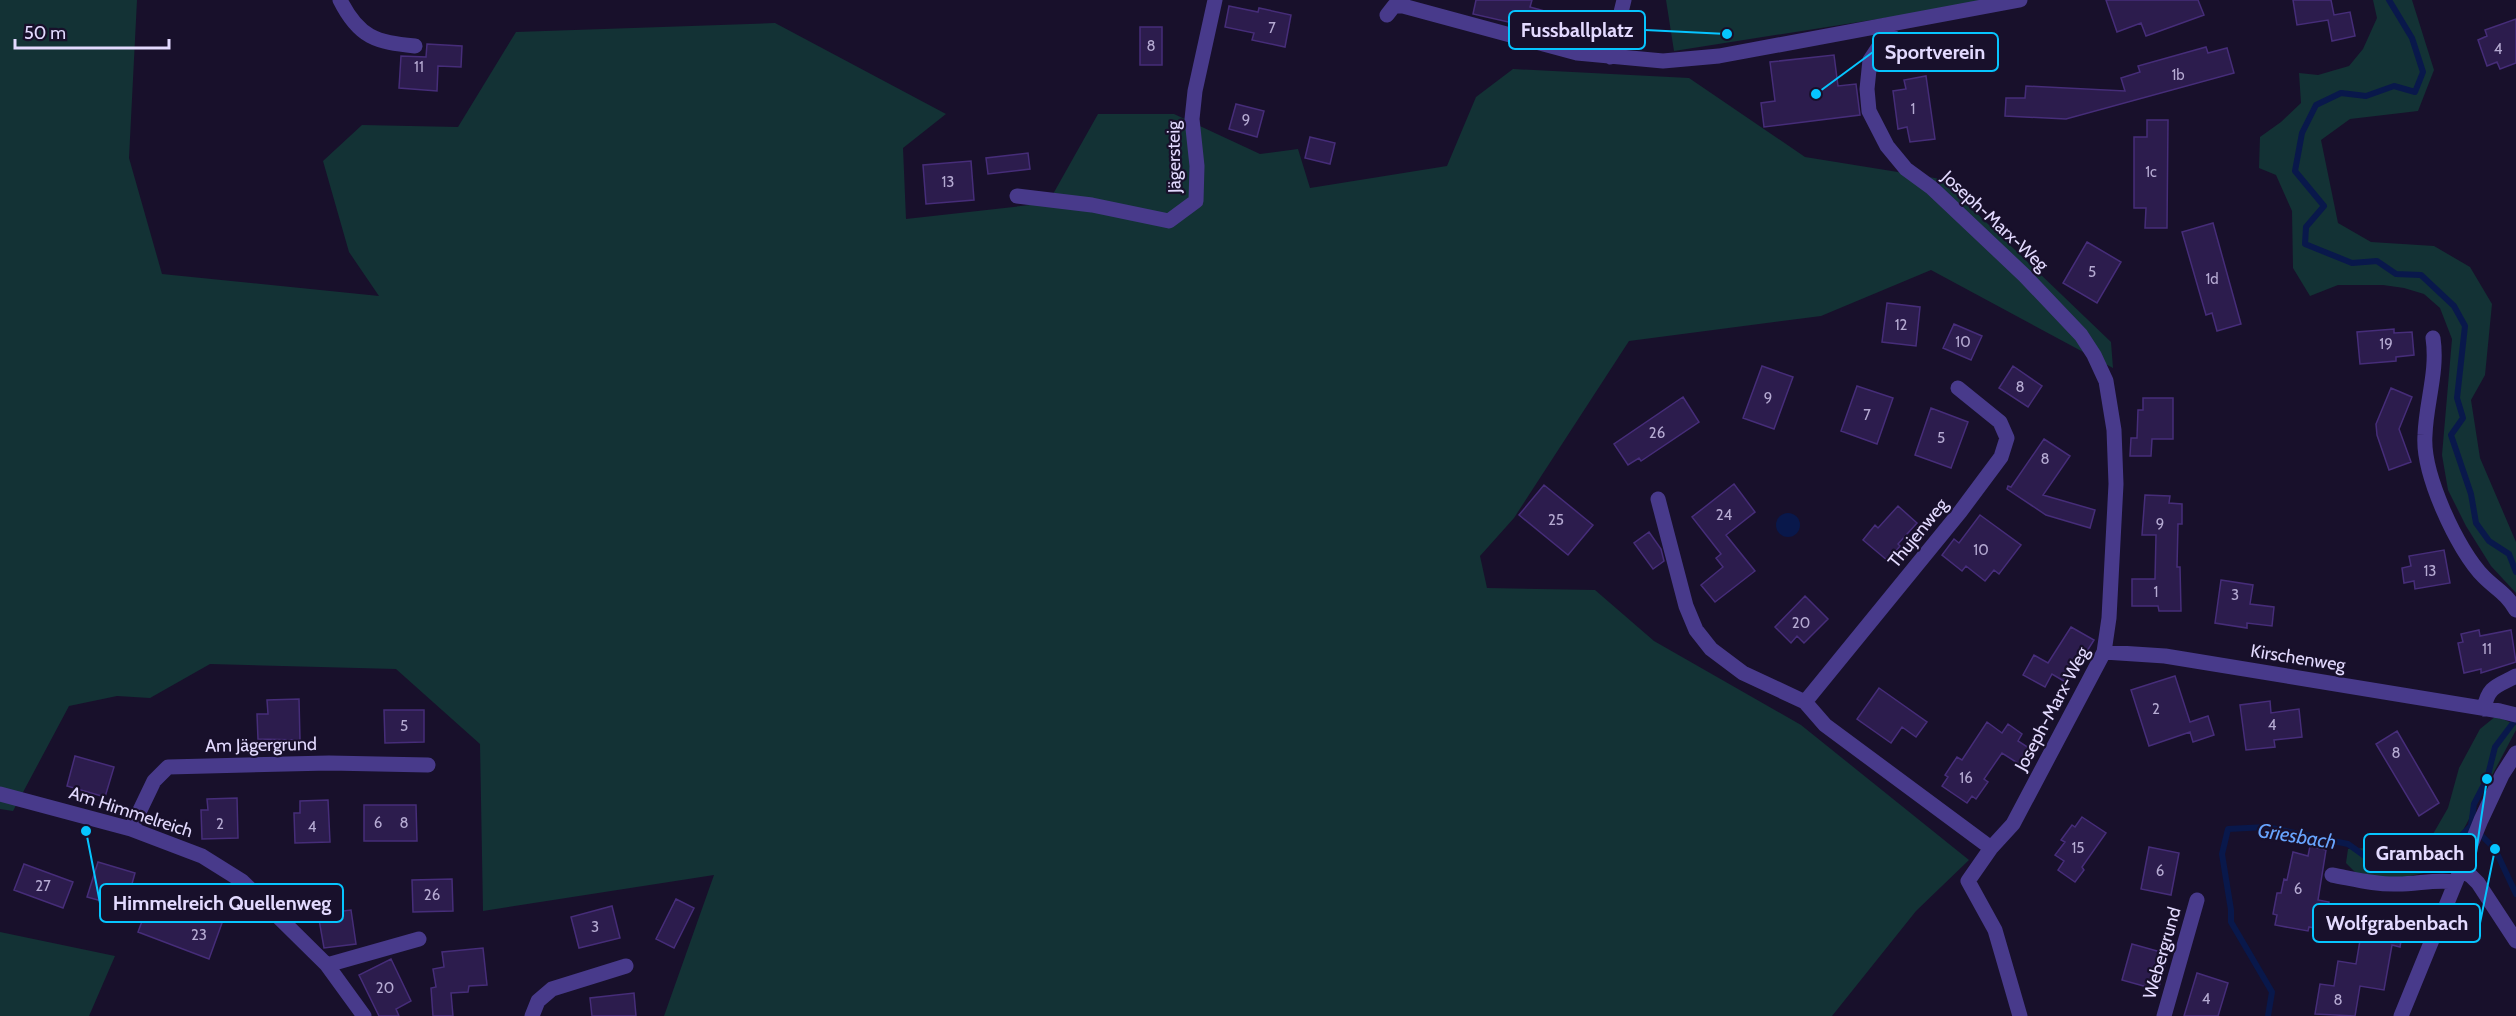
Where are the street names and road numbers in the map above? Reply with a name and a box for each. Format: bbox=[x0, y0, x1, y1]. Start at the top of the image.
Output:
street label: Jägersteig bbox=[1162, 120, 1186, 194]
street label: Joseph-Marx-Weg bbox=[1936, 165, 2054, 277]
street label: Thujenweg bbox=[1883, 493, 1953, 572]
street label: Kirschenweg bbox=[2249, 640, 2348, 677]
street label: Joseph-Marx-Weg bbox=[2010, 642, 2094, 776]
street label: Am Jägergrund bbox=[205, 733, 317, 757]
street label: Am Himmelreich bbox=[66, 782, 196, 842]
street label: Webergrund bbox=[2138, 905, 2186, 1001]

